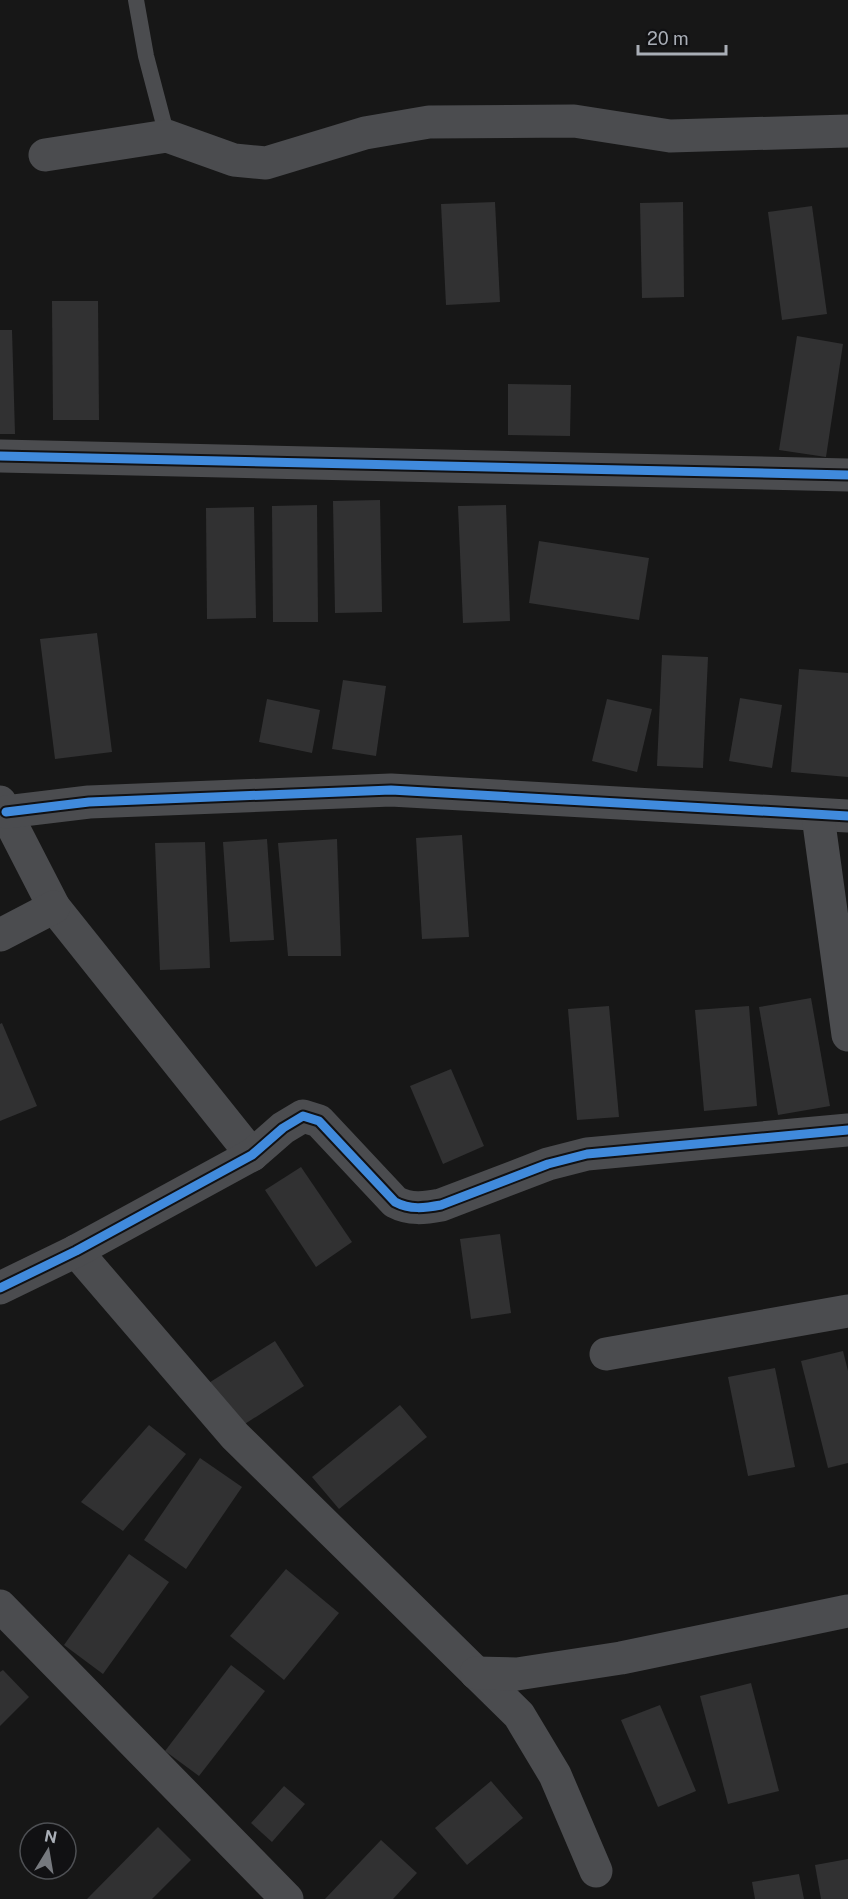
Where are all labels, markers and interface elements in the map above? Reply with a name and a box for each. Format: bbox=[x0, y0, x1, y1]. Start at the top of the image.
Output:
scale bar bbox=[638, 18, 726, 56]
text: 20 m bbox=[647, 28, 689, 49]
north arrow bbox=[18, 1821, 78, 1881]
text: N bbox=[43, 1826, 59, 1847]

